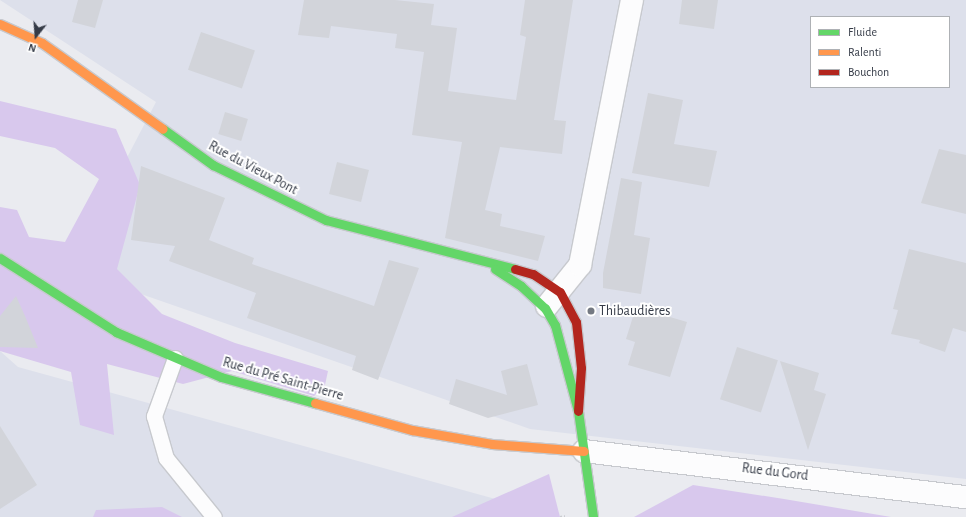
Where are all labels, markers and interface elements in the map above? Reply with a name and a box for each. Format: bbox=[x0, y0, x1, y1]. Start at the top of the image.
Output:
north arrow bbox=[16, 16, 56, 56]
legend bbox=[810, 16, 950, 88]
text: Fluide bbox=[848, 26, 877, 38]
text: N bbox=[27, 42, 38, 54]
text: Ralenti bbox=[848, 46, 881, 58]
text: Bouchon bbox=[848, 66, 889, 78]
street label: Rue du Vieux Pont bbox=[206, 137, 300, 199]
place label: Thibaudières bbox=[599, 303, 670, 319]
marker: Thibaudières bbox=[586, 306, 596, 316]
street label: Rue du Pré Saint-Pierre bbox=[221, 354, 345, 404]
street label: Rue du Gord bbox=[741, 460, 809, 484]

